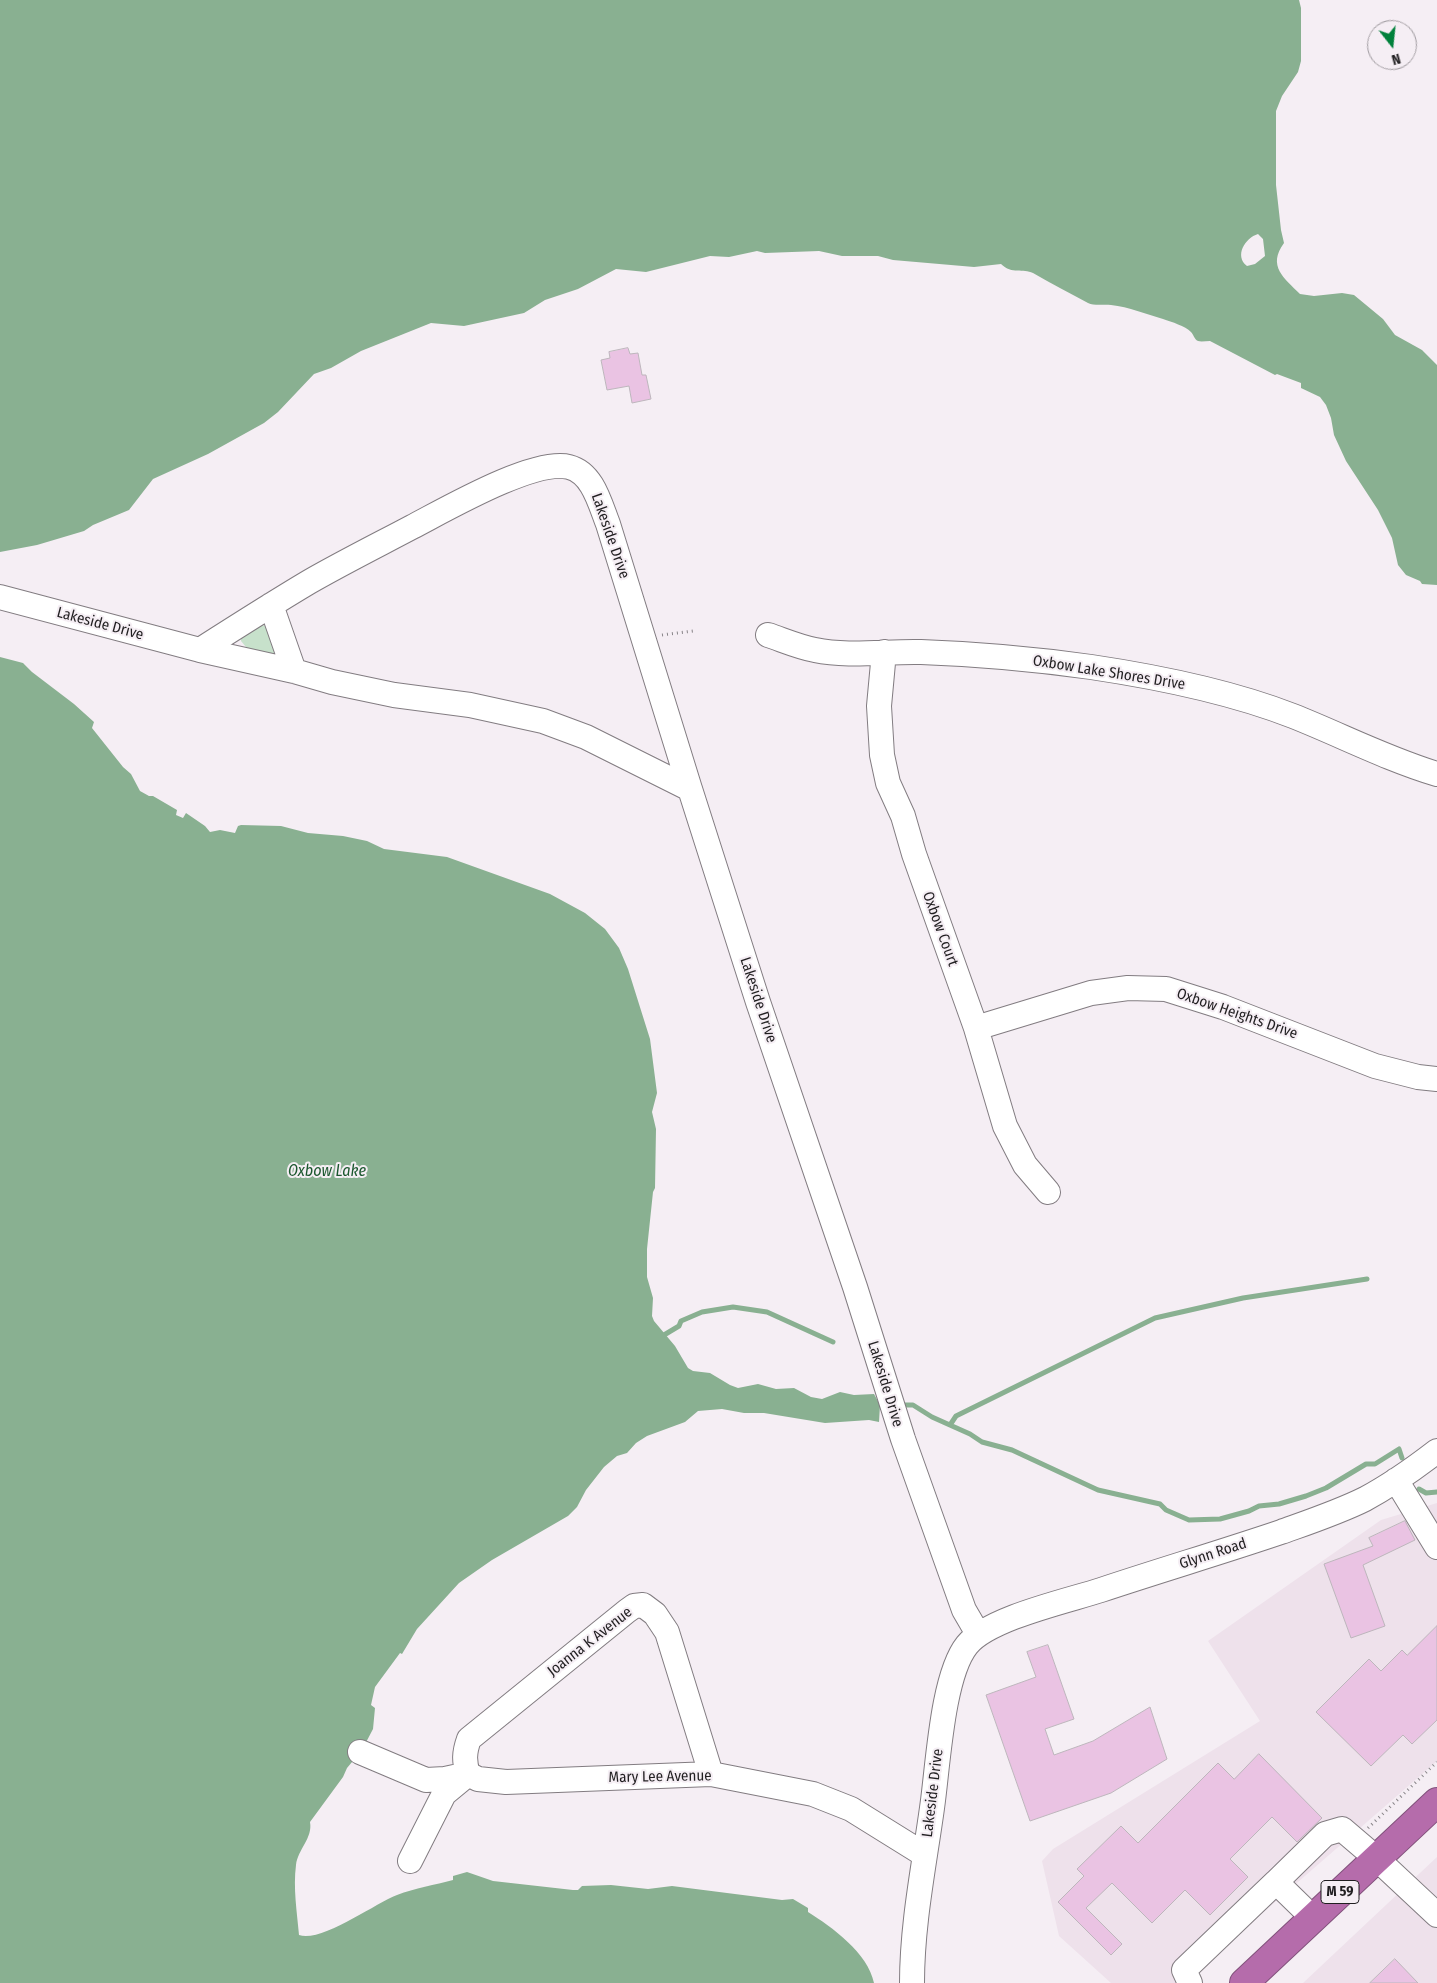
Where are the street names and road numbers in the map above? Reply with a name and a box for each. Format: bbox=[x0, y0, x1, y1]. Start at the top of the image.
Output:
street label: Lakeside Drive bbox=[587, 491, 633, 581]
street label: Lakeside Drive bbox=[55, 604, 145, 644]
street label: Oxbow Lake Shores Drive bbox=[1032, 652, 1186, 694]
street label: Oxbow Court bbox=[918, 889, 962, 969]
street label: Lakeside Drive bbox=[736, 955, 780, 1045]
street label: Oxbow Heights Drive bbox=[1174, 985, 1300, 1043]
street label: Lakeside Drive bbox=[863, 1339, 907, 1429]
street label: Glynn Road bbox=[1177, 1535, 1249, 1573]
street label: Joanna K Avenue bbox=[544, 1603, 636, 1681]
street label: Lakeside Drive bbox=[919, 1748, 947, 1838]
street label: Mary Lee Avenue bbox=[608, 1767, 712, 1787]
road number: M 59 bbox=[1321, 1880, 1359, 1904]

